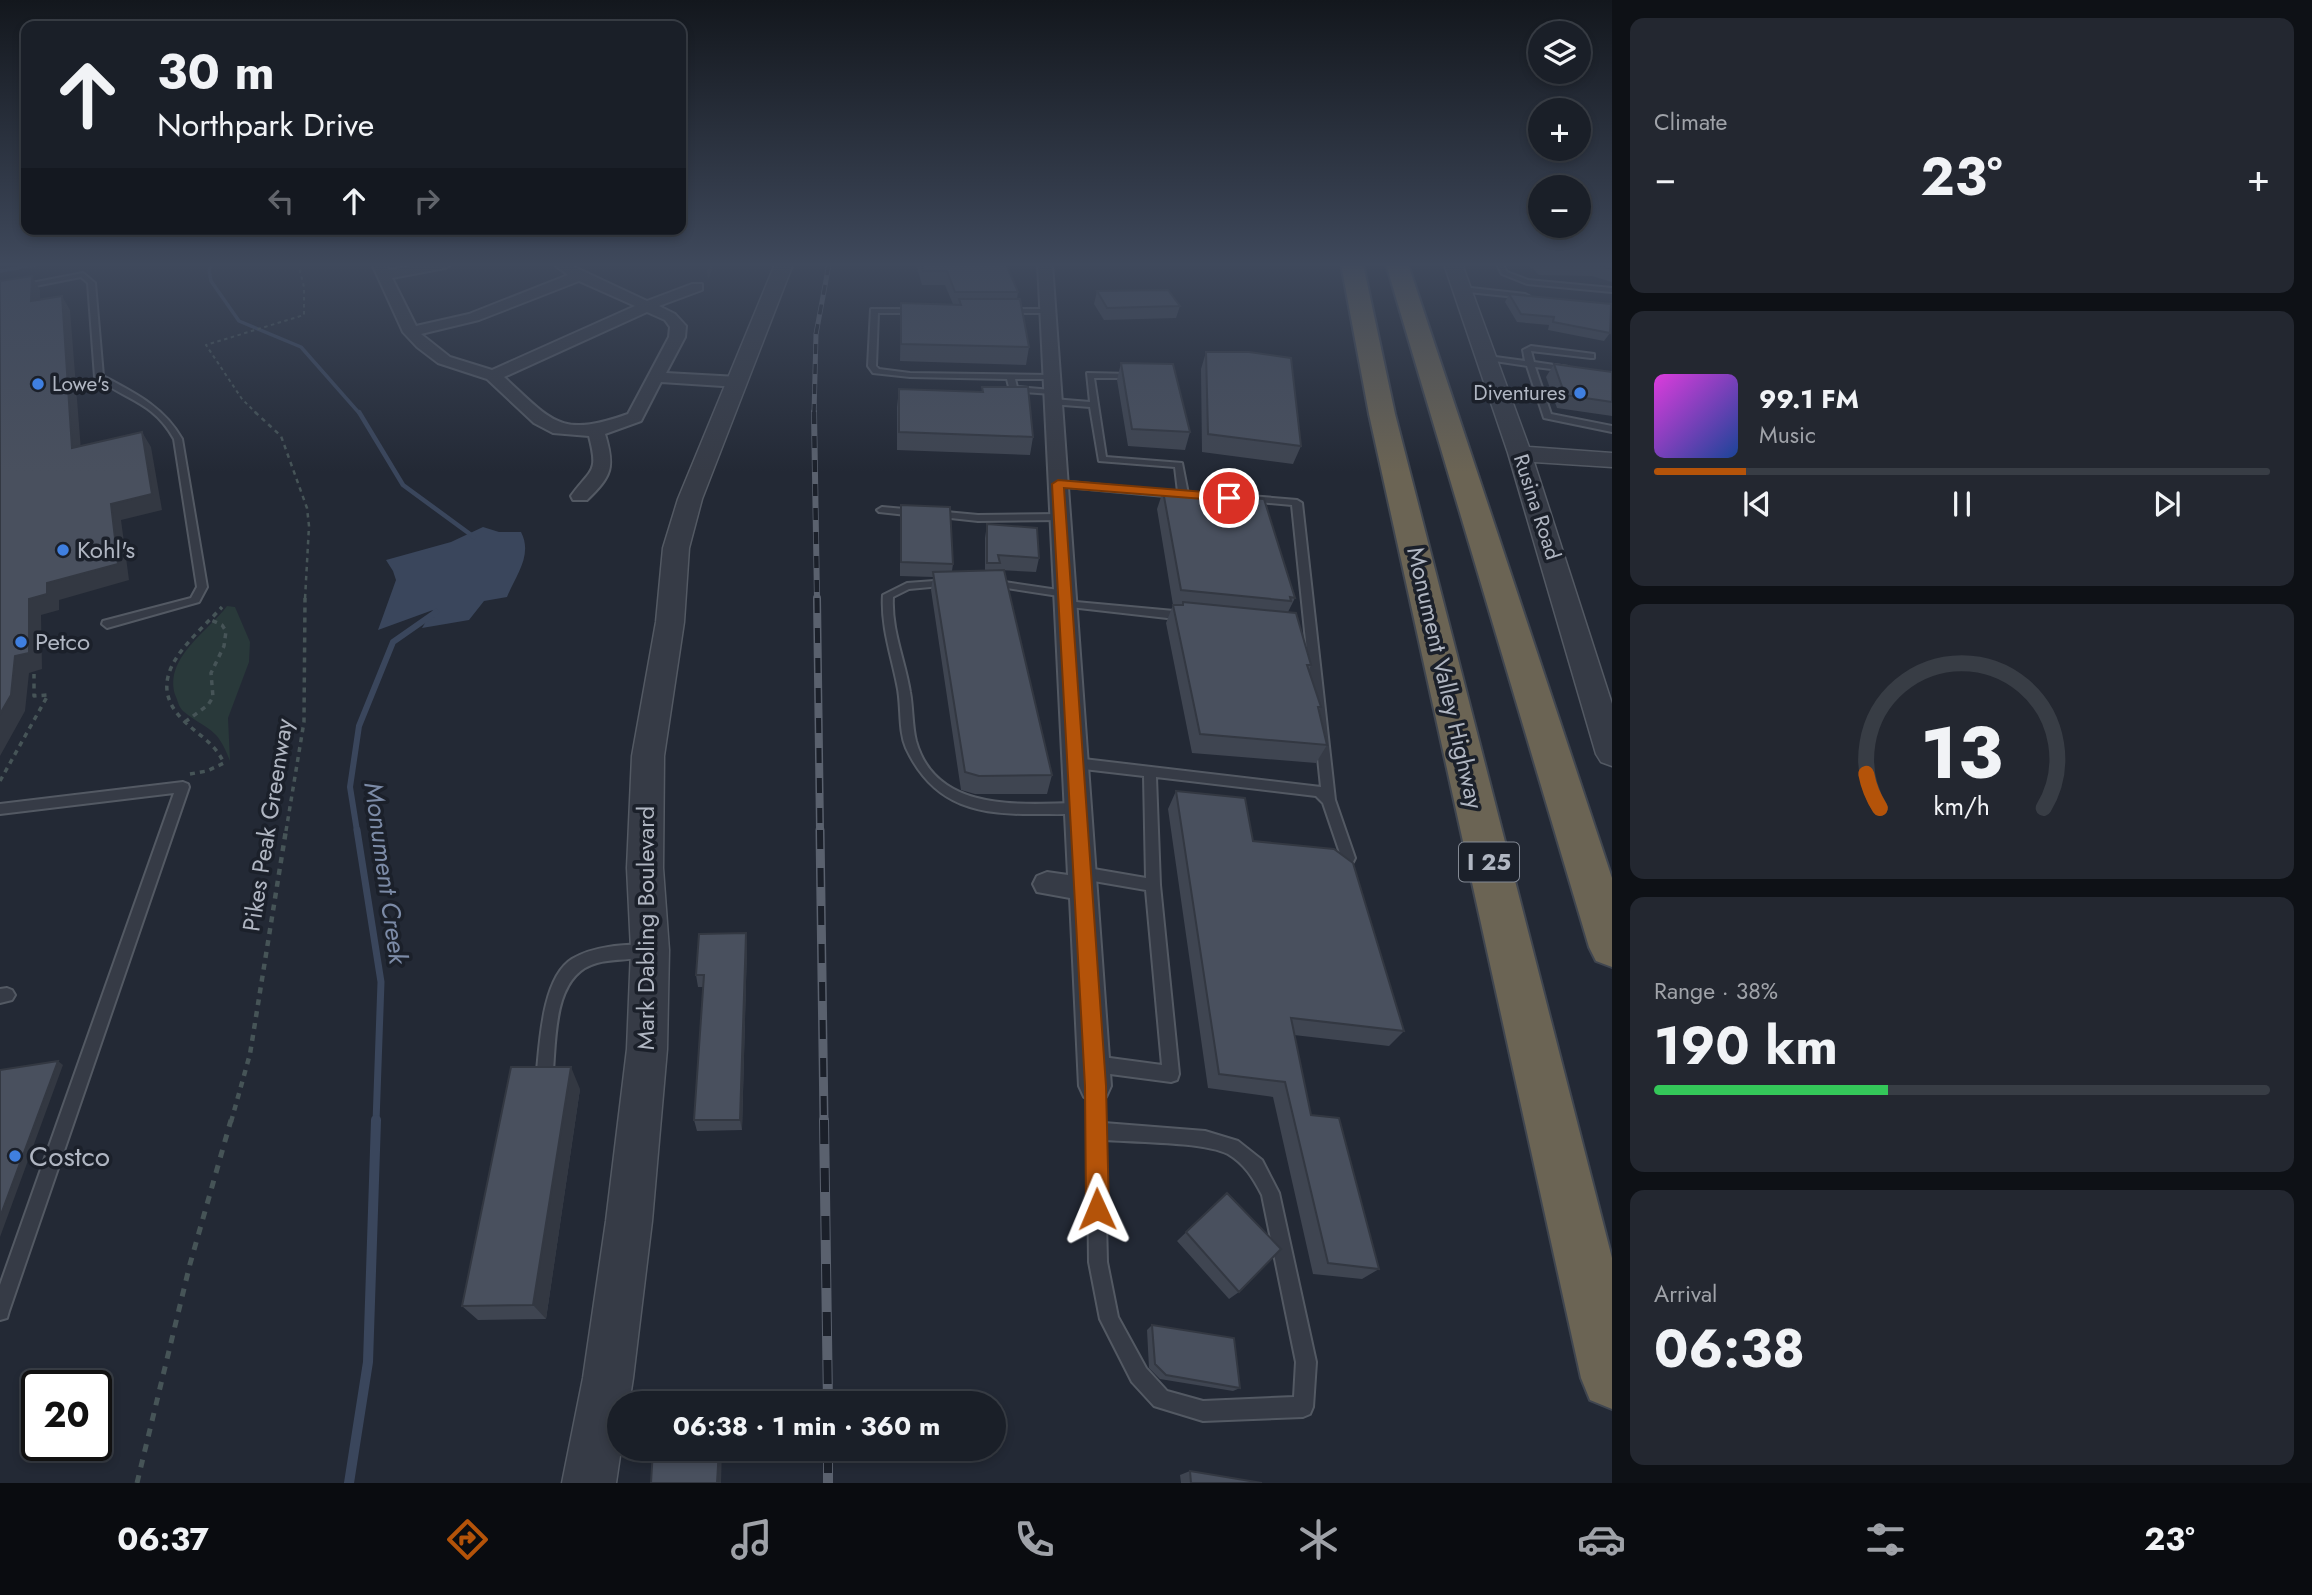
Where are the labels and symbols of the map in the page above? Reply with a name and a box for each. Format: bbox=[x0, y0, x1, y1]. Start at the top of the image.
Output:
place label: Lowe's bbox=[52, 369, 109, 399]
marker: Lowe's bbox=[30, 376, 46, 392]
place label: Diventures bbox=[1473, 378, 1566, 408]
marker: Diventures bbox=[1572, 385, 1588, 401]
street label: Rusina Road bbox=[1506, 450, 1568, 564]
pin bbox=[1199, 468, 1259, 528]
place label: Kohl's bbox=[77, 532, 135, 567]
marker: Kohl's bbox=[55, 542, 71, 558]
street label: Monument Valley Highway bbox=[1398, 543, 1493, 813]
place label: Petco bbox=[35, 624, 90, 659]
marker: Petco bbox=[13, 634, 29, 650]
street label: Pikes Peak Greenway bbox=[233, 716, 302, 934]
water label: Monument Creek bbox=[354, 780, 418, 968]
street label: Mark Dabling Boulevard bbox=[628, 806, 663, 1050]
road number: I 25 bbox=[1459, 842, 1519, 882]
place label: Costco bbox=[29, 1136, 110, 1177]
marker: Costco bbox=[7, 1148, 23, 1164]
position arrow bbox=[1060, 1172, 1134, 1246]
speed limit sign: 20 bbox=[21, 1370, 112, 1461]

